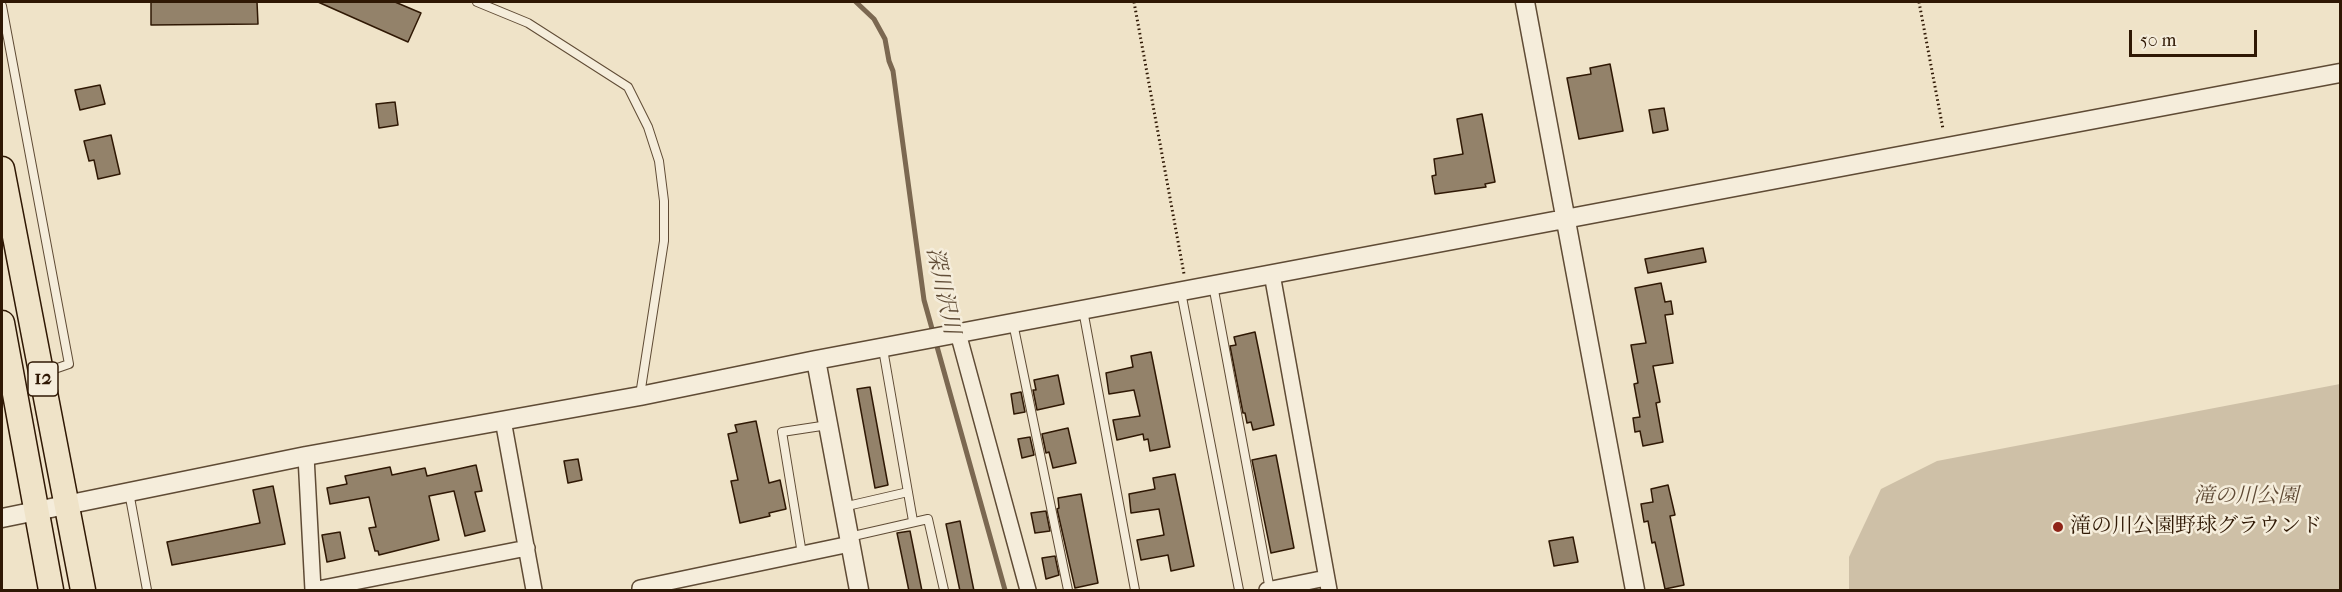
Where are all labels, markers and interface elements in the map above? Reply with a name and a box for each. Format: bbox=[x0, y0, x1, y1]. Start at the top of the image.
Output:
scale bar bbox=[2132, 18, 2260, 56]
text: 50 m bbox=[2140, 30, 2176, 51]
water label: 深川沢川 bbox=[920, 245, 964, 337]
road number: 12 bbox=[28, 362, 58, 396]
park label: 滝の川公園 bbox=[2194, 484, 2298, 510]
place label: 滝の川公園野球グラウンド bbox=[2070, 514, 2322, 540]
marker: 滝の川公園野球グラウンド bbox=[2051, 520, 2065, 534]

